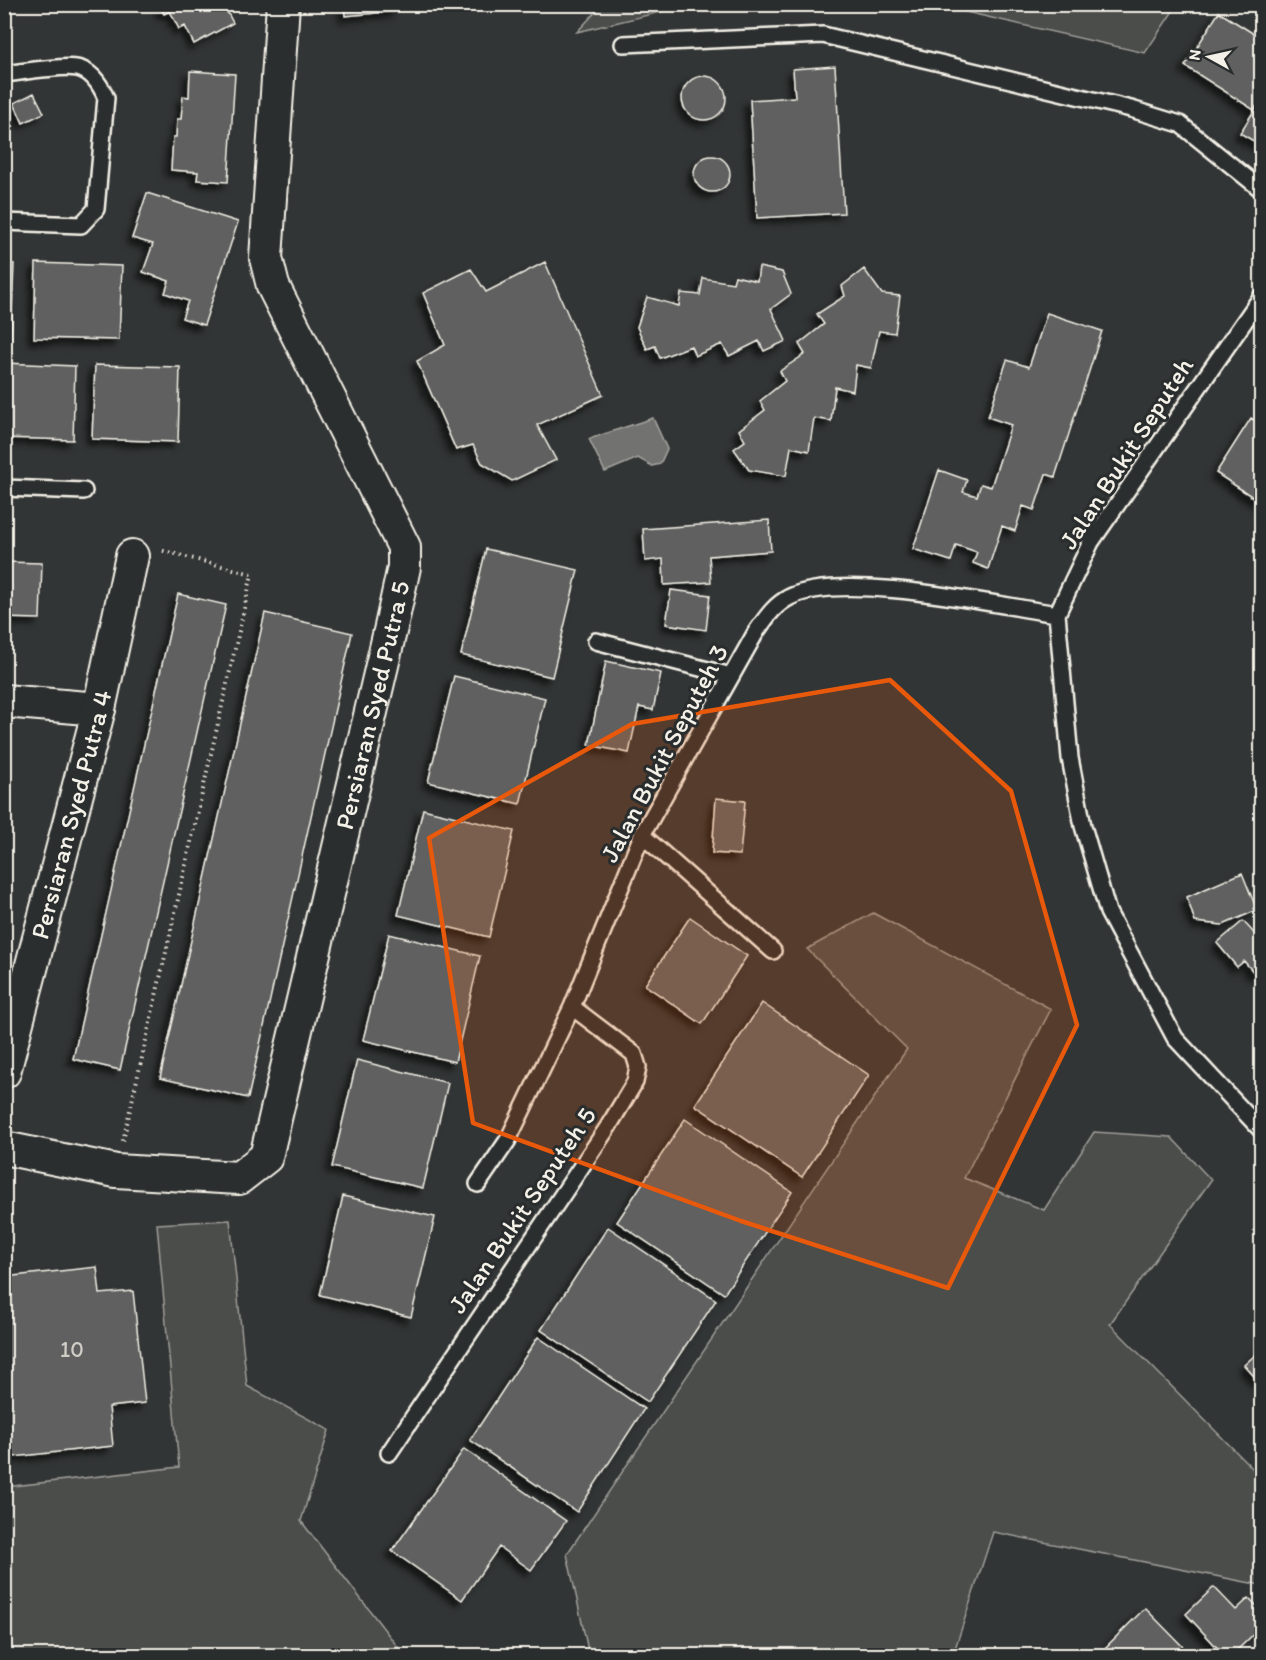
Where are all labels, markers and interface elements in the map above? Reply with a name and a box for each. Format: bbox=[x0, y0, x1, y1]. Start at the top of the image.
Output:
north arrow bbox=[1179, 27, 1239, 87]
text: N bbox=[1184, 48, 1205, 62]
street label: Jalan Bukit Seputeh bbox=[1052, 351, 1200, 555]
street label: Persiaran Syed Putra 5 bbox=[328, 578, 417, 833]
street label: Jalan Bukit Seputeh 3 bbox=[593, 638, 735, 868]
street label: Persiaran Syed Putra 4 bbox=[23, 687, 119, 943]
street label: Jalan Bukit Seputeh 5 bbox=[441, 1101, 603, 1319]
house number: 10 bbox=[60, 1336, 84, 1363]

